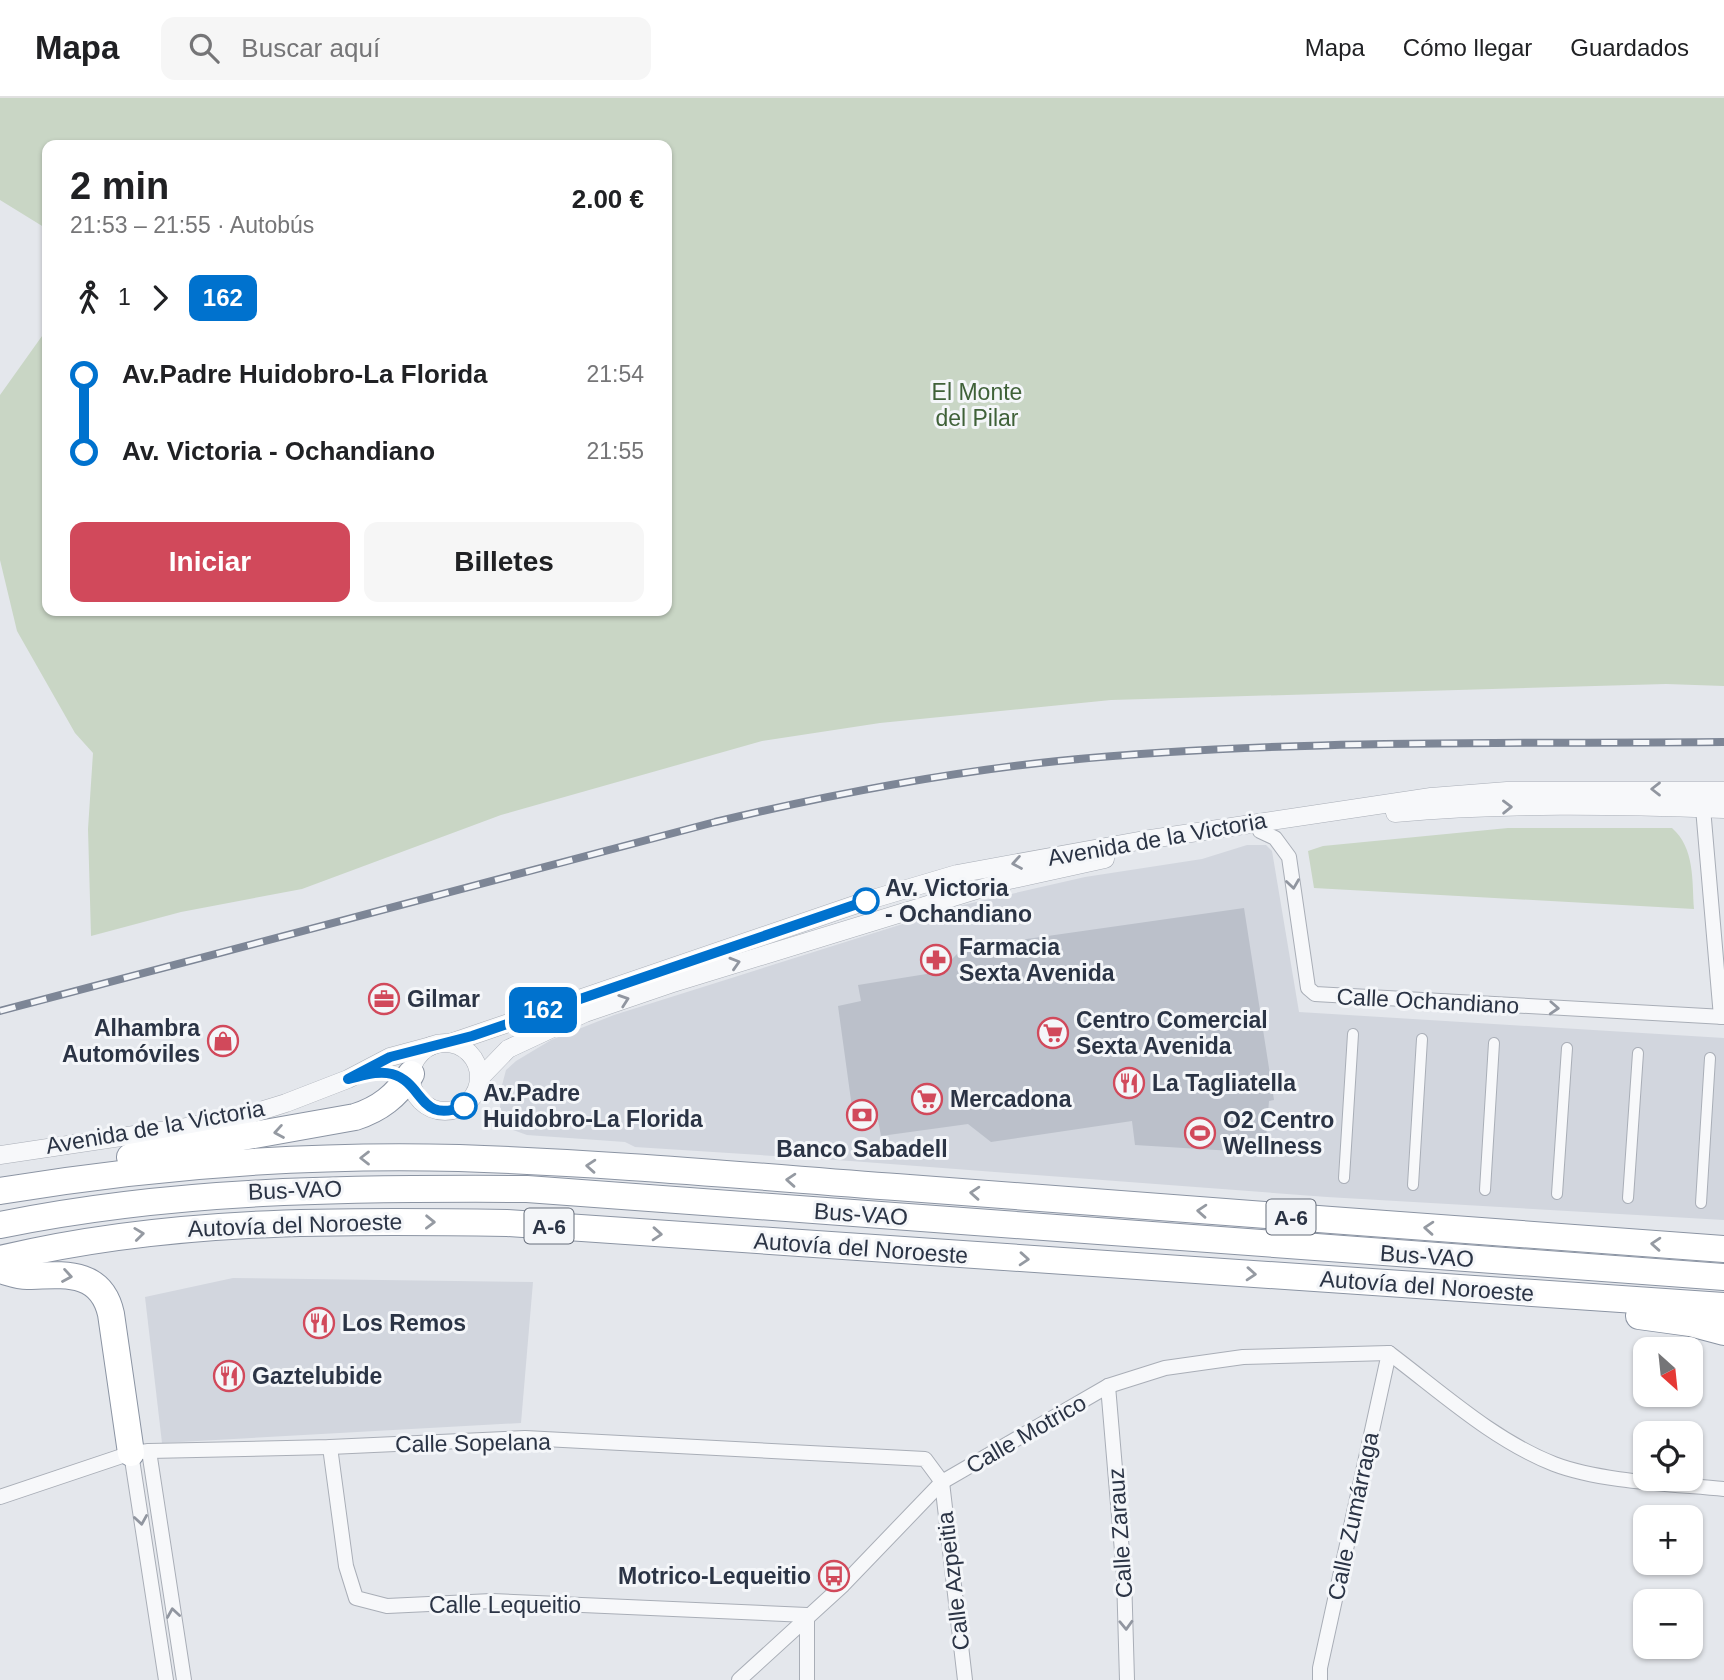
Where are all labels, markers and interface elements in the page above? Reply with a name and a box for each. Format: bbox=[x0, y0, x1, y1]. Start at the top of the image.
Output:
search box bbox=[161, 17, 651, 80]
text: Mapa bbox=[35, 29, 119, 66]
icon: search bbox=[185, 29, 223, 67]
text: Buscar aquí bbox=[241, 33, 380, 63]
text: Mapa bbox=[1305, 34, 1365, 61]
text: Cómo llegar bbox=[1403, 34, 1532, 61]
text: Guardados bbox=[1570, 34, 1689, 61]
text: 2 min bbox=[70, 165, 169, 207]
text: 2.00 € bbox=[572, 184, 644, 214]
text: 21:53 – 21:55 · Autobús bbox=[70, 212, 314, 238]
icon: walk bbox=[70, 279, 108, 317]
icon: forward bbox=[141, 279, 179, 317]
text: 1 bbox=[118, 284, 131, 310]
text: 162 bbox=[203, 284, 243, 311]
text: Av.Padre Huidobro-La Florida bbox=[122, 359, 487, 389]
text: 21:54 bbox=[586, 361, 644, 387]
park label: El Monte del Pilar bbox=[932, 379, 1022, 431]
text: Av. Victoria - Ochandiano bbox=[122, 436, 435, 466]
text: 21:55 bbox=[586, 438, 644, 464]
button: Iniciar bbox=[70, 522, 350, 602]
button: Billetes bbox=[364, 522, 644, 602]
one-way arrow bbox=[1650, 781, 1661, 797]
one-way arrow bbox=[1502, 799, 1513, 814]
street label: Avenida de la Victoria bbox=[1046, 807, 1269, 871]
one-way arrow bbox=[1011, 855, 1023, 870]
place label: Av. Victoria - Ochandiano bbox=[885, 875, 1032, 927]
one-way arrow bbox=[1285, 878, 1300, 890]
marker: Av. Victoria - Ochandiano bbox=[853, 888, 879, 914]
place label: Farmacia Sexta Avenida bbox=[959, 934, 1115, 986]
pharmacy icon: Farmacia Sexta Avenida bbox=[919, 943, 953, 977]
one-way arrow bbox=[728, 957, 740, 972]
office icon: Gilmar bbox=[367, 982, 401, 1016]
street label: Calle Ochandiano bbox=[1336, 983, 1520, 1019]
place label: Gilmar bbox=[407, 986, 480, 1012]
line badge: 162 bbox=[503, 987, 583, 1033]
one-way arrow bbox=[617, 994, 629, 1008]
text: 162 bbox=[523, 996, 563, 1023]
one-way arrow bbox=[1549, 1000, 1560, 1015]
place label: Centro Comercial Sexta Avenida bbox=[1076, 1007, 1268, 1059]
place label: Alhambra Automóviles bbox=[62, 1015, 200, 1067]
supermarket icon: Centro Comercial Sexta Avenida bbox=[1036, 1016, 1070, 1050]
shop icon: Alhambra Automóviles bbox=[206, 1024, 240, 1058]
restaurant icon: La Tagliatella bbox=[1112, 1066, 1146, 1100]
place label: La Tagliatella bbox=[1152, 1070, 1296, 1096]
place label: Av.Padre Huidobro-La Florida bbox=[483, 1080, 703, 1132]
supermarket icon: Mercadona bbox=[910, 1082, 944, 1116]
place label: Mercadona bbox=[950, 1086, 1072, 1112]
marker: Av.Padre Huidobro-La Florida bbox=[451, 1093, 477, 1119]
street label: Avenida de la Victoria bbox=[44, 1095, 267, 1159]
bank icon: Banco Sabadell bbox=[845, 1098, 879, 1132]
place label: O2 Centro Wellness bbox=[1223, 1107, 1334, 1159]
sports icon: O2 Centro Wellness bbox=[1183, 1116, 1217, 1150]
one-way arrow bbox=[273, 1124, 285, 1139]
place label: Banco Sabadell bbox=[776, 1136, 948, 1162]
one-way arrow bbox=[359, 1150, 370, 1166]
one-way arrow bbox=[585, 1159, 596, 1174]
one-way arrow bbox=[785, 1173, 796, 1188]
street label: Bus-VAO bbox=[247, 1175, 343, 1205]
one-way arrow bbox=[969, 1186, 980, 1201]
street label: Bus-VAO bbox=[813, 1198, 909, 1230]
road number: A-6 bbox=[1266, 1200, 1316, 1234]
one-way arrow bbox=[1196, 1204, 1207, 1219]
street label: Autovía del Noroeste bbox=[187, 1208, 403, 1242]
road number: A-6 bbox=[524, 1208, 574, 1244]
one-way arrow bbox=[425, 1214, 436, 1230]
one-way arrow bbox=[1423, 1221, 1434, 1236]
one-way arrow bbox=[652, 1226, 663, 1241]
one-way arrow bbox=[134, 1227, 145, 1242]
street label: Autovía del Noroeste bbox=[753, 1228, 969, 1268]
one-way arrow bbox=[1650, 1237, 1661, 1252]
street label: Bus-VAO bbox=[1379, 1240, 1475, 1272]
one-way arrow bbox=[1018, 1251, 1029, 1266]
one-way arrow bbox=[1245, 1266, 1256, 1281]
street label: Autovía del Noroeste bbox=[1319, 1266, 1535, 1306]
one-way arrow bbox=[61, 1268, 73, 1283]
restaurant icon: Los Remos bbox=[302, 1306, 336, 1340]
place label: Los Remos bbox=[342, 1310, 466, 1336]
north arrow bbox=[1633, 1337, 1703, 1407]
map controls bbox=[1633, 1337, 1703, 1659]
restaurant icon: Gaztelubide bbox=[212, 1359, 246, 1393]
place label: Gaztelubide bbox=[252, 1363, 382, 1389]
street label: Calle Motrico bbox=[961, 1389, 1091, 1479]
button: locate bbox=[1633, 1421, 1703, 1491]
street label: Calle Sopelana bbox=[395, 1429, 551, 1457]
street label: Calle Zumárraga bbox=[1322, 1429, 1384, 1602]
street label: Calle Zarauz bbox=[1102, 1467, 1138, 1599]
button: + bbox=[1633, 1505, 1703, 1575]
street label: Calle Azpeitia bbox=[932, 1510, 974, 1652]
one-way arrow bbox=[134, 1514, 149, 1526]
bus stop icon: Motrico-Lequeitio bbox=[817, 1559, 851, 1593]
place label: Motrico-Lequeitio bbox=[618, 1563, 811, 1589]
button: − bbox=[1633, 1589, 1703, 1659]
street label: Calle Lequeitio bbox=[429, 1592, 581, 1618]
one-way arrow bbox=[166, 1607, 181, 1618]
one-way arrow bbox=[1118, 1620, 1133, 1631]

